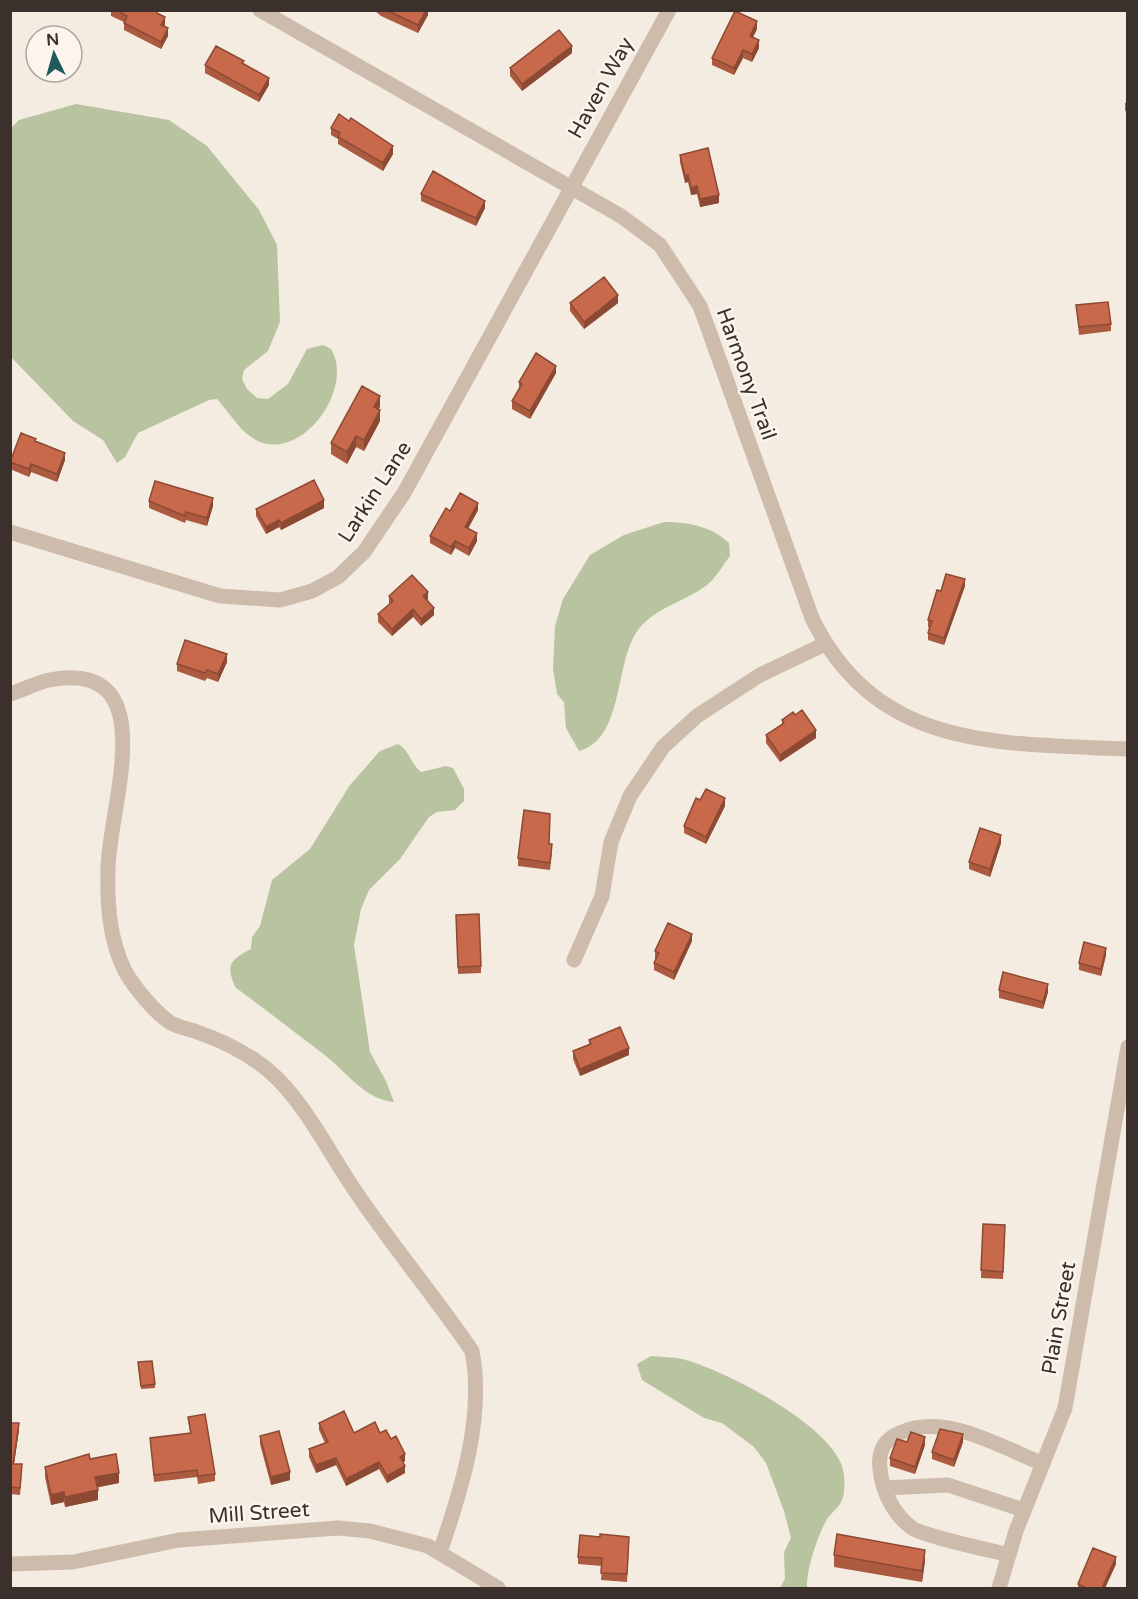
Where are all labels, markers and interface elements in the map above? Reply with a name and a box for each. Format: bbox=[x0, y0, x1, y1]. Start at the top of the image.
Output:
north arrow bbox=[24, 24, 84, 84]
text: N bbox=[46, 30, 60, 51]
street label: Haven Way bbox=[563, 33, 639, 143]
street label: Harmony Trail bbox=[710, 304, 782, 444]
street label: Larkin Lane bbox=[333, 437, 417, 547]
street label: Plain Street bbox=[1037, 1259, 1081, 1377]
street label: Mill Street bbox=[208, 1497, 310, 1529]

